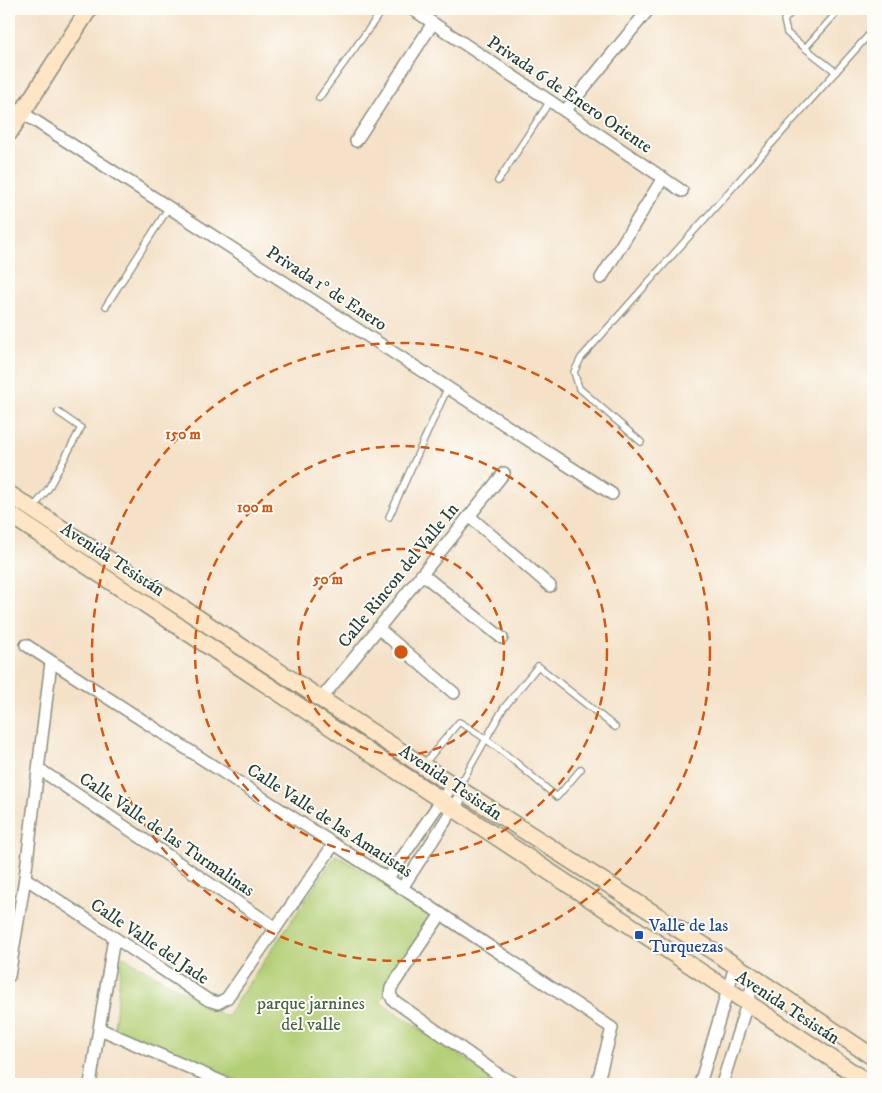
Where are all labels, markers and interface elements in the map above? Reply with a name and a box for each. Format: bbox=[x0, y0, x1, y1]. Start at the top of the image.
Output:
street label: Privada 6 de Enero Oriente bbox=[483, 31, 656, 158]
street label: Privada 1° de Enero bbox=[262, 242, 391, 336]
text: 150 m bbox=[165, 425, 201, 444]
text: 100 m bbox=[237, 498, 274, 517]
street label: Calle Rincon del Valle In bbox=[334, 498, 464, 652]
street label: Avenida Tesistán bbox=[56, 518, 169, 602]
text: 50 m bbox=[312, 570, 344, 589]
centre of rings bbox=[392, 643, 410, 661]
street label: Avenida Tesistán bbox=[395, 740, 507, 826]
street label: Calle Valle de las Amatistas bbox=[242, 759, 417, 883]
street label: Calle Valle de las Turmalinas bbox=[75, 768, 258, 902]
street label: Calle Valle del Jade bbox=[86, 894, 213, 990]
place label: Valle de las Turquezas bbox=[648, 915, 728, 958]
marker: Valle de las Turquezas bbox=[633, 929, 645, 941]
street label: Avenida Tesistán bbox=[731, 966, 844, 1050]
park label: parque jarnines del valle bbox=[256, 993, 365, 1036]

